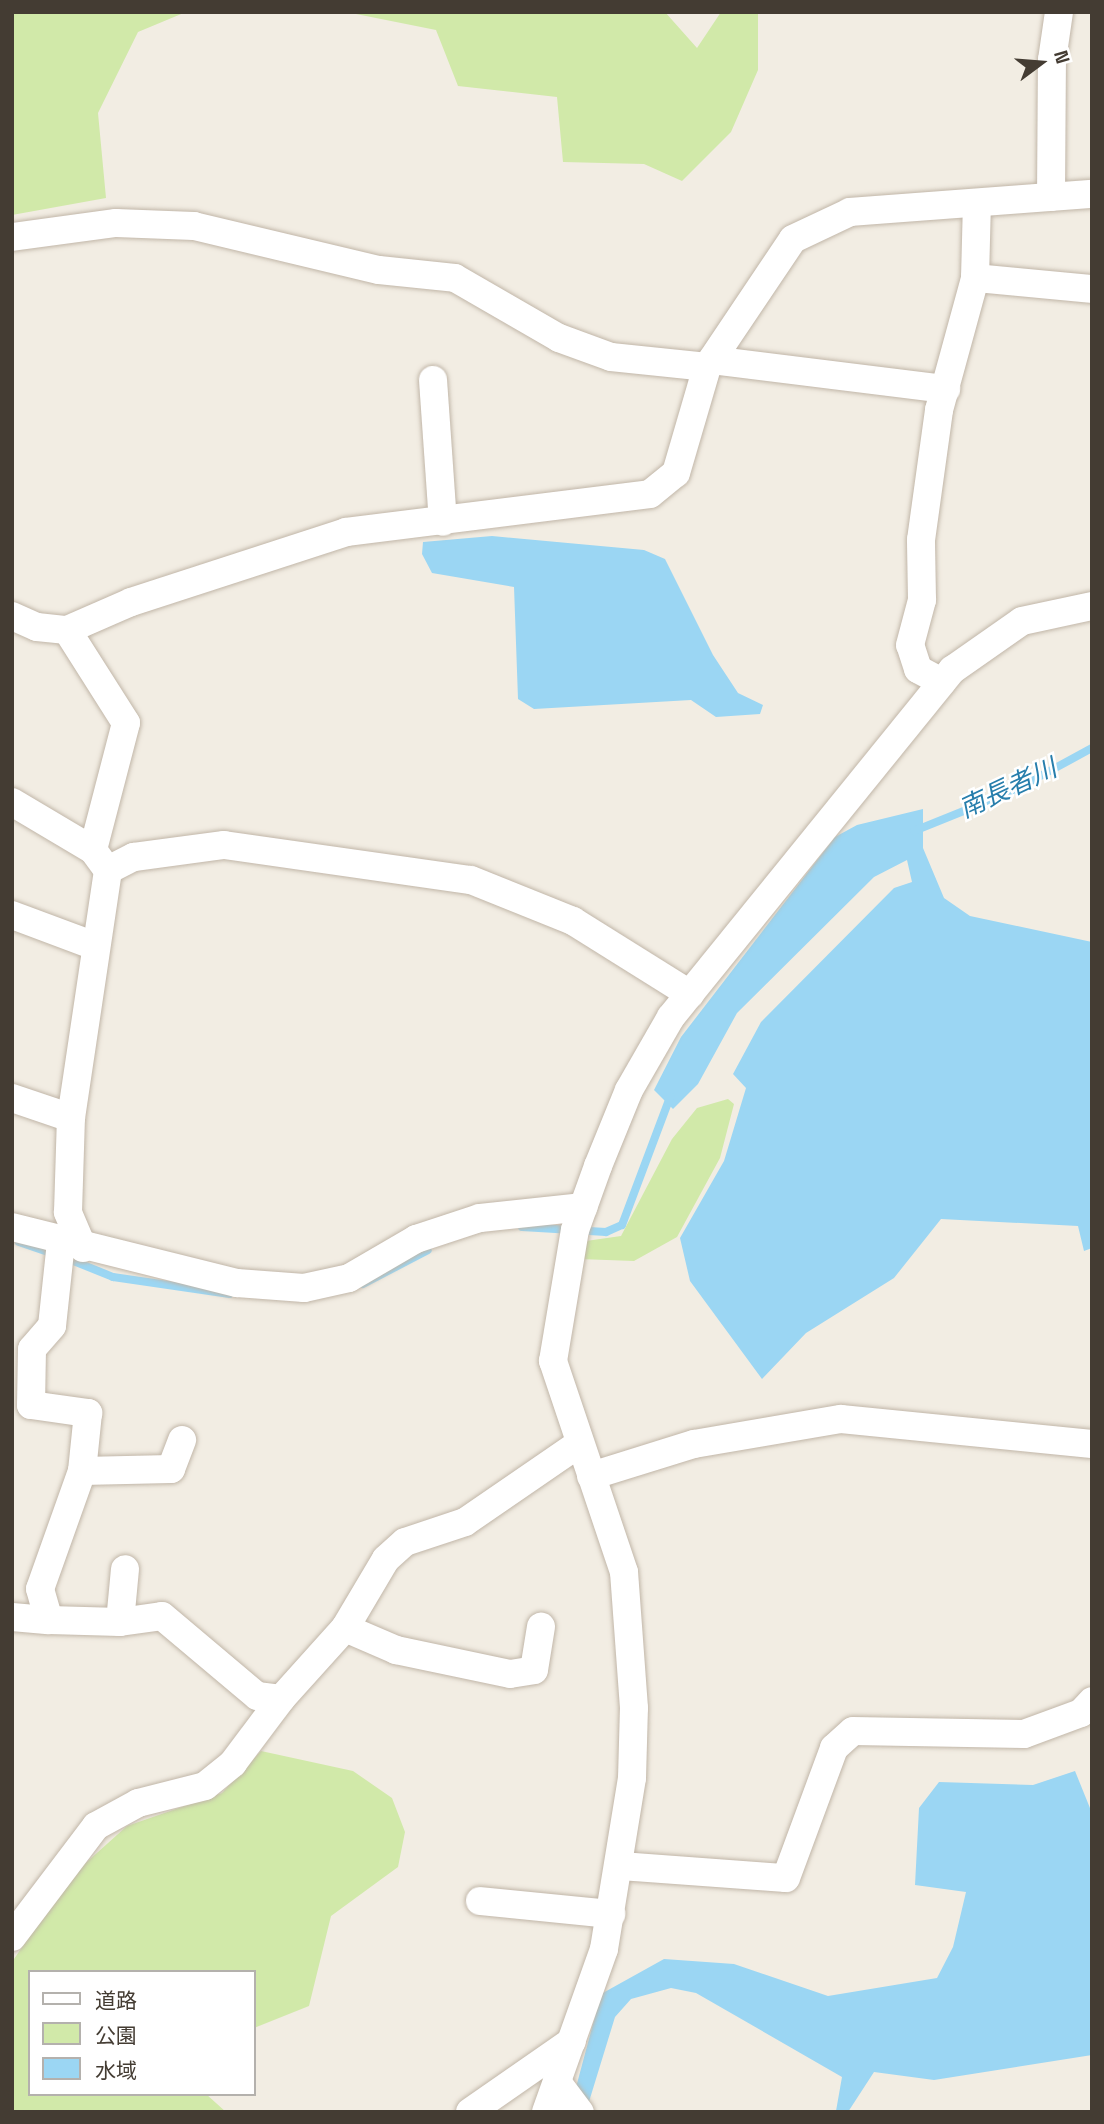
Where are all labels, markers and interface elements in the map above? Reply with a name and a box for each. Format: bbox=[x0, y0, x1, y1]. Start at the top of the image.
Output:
north arrow bbox=[1006, 28, 1076, 98]
text: N bbox=[1048, 48, 1075, 67]
water label: 南長者川 bbox=[954, 753, 1062, 825]
legend bbox=[28, 1970, 256, 2096]
text: 道路 bbox=[95, 1987, 137, 2014]
text: 公園 bbox=[95, 2022, 137, 2049]
text: 水域 bbox=[95, 2057, 137, 2084]

